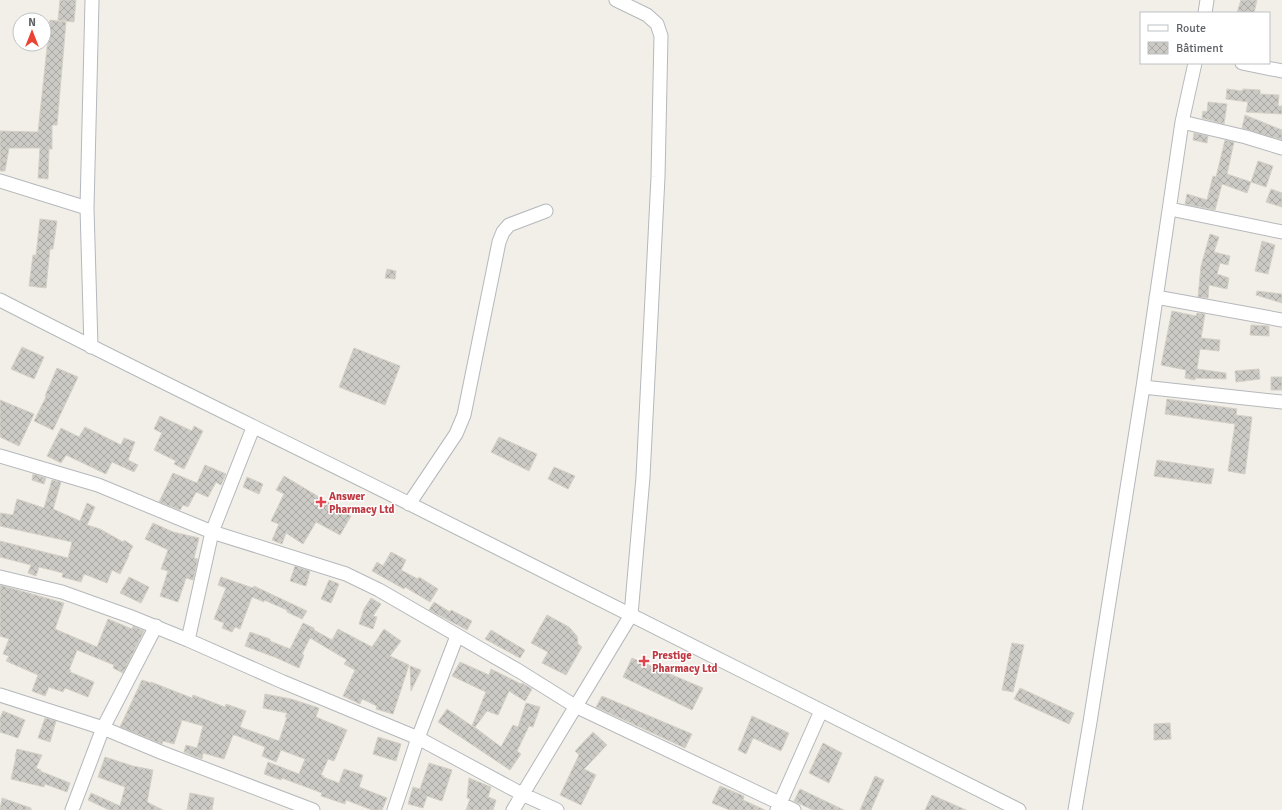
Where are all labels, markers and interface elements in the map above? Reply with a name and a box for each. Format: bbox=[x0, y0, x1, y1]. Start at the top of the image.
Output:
north arrow bbox=[12, 12, 52, 52]
legend bbox=[1140, 12, 1270, 64]
text: N bbox=[28, 16, 36, 29]
text: Route bbox=[1176, 21, 1206, 36]
text: Bâtiment bbox=[1176, 41, 1223, 56]
place label: Answer Pharmacy Ltd bbox=[329, 490, 395, 516]
marker: Answer Pharmacy Ltd bbox=[316, 497, 326, 507]
place label: Prestige Pharmacy Ltd bbox=[652, 649, 718, 675]
marker: Prestige Pharmacy Ltd bbox=[639, 656, 649, 666]

